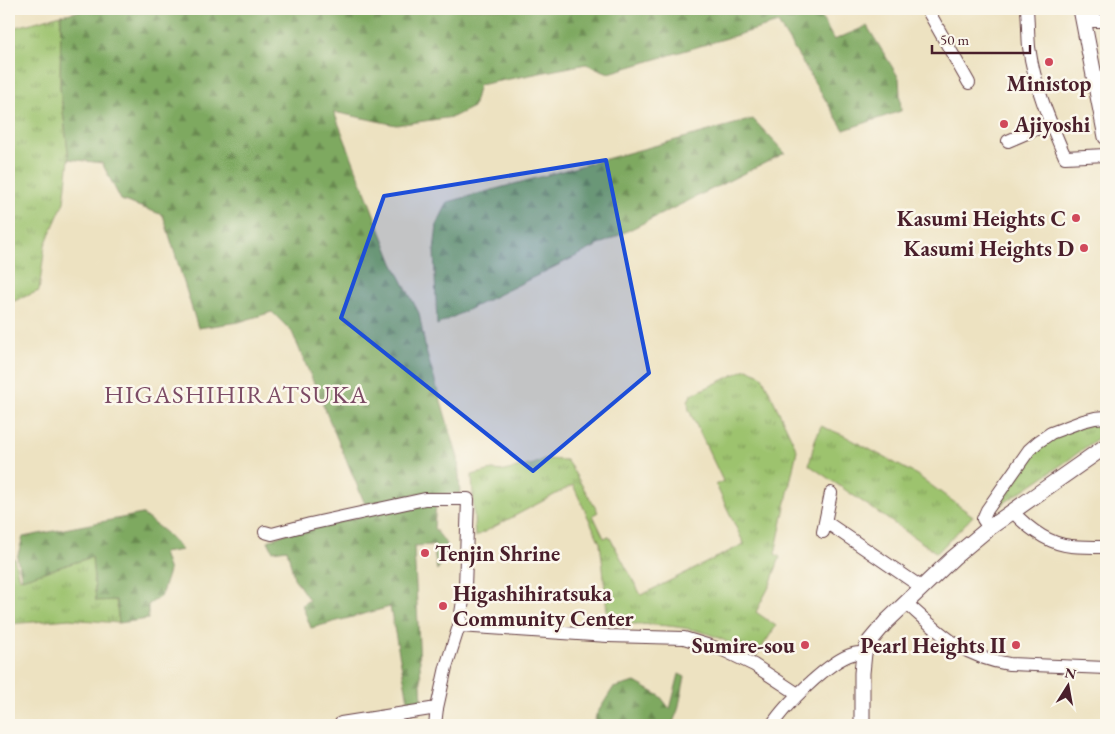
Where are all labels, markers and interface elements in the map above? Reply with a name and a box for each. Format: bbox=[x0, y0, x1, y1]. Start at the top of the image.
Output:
scale bar bbox=[932, 22, 1030, 54]
text: 50 m bbox=[940, 30, 969, 49]
marker: Ministop bbox=[1043, 56, 1055, 68]
place label: Ministop bbox=[1007, 69, 1091, 98]
place label: Ajiyoshi bbox=[1013, 110, 1091, 139]
marker: Ajiyoshi bbox=[998, 118, 1010, 130]
place label: Kasumi Heights C bbox=[897, 204, 1066, 233]
marker: Kasumi Heights C bbox=[1070, 212, 1082, 224]
place label: Kasumi Heights D bbox=[904, 234, 1074, 263]
marker: Kasumi Heights D bbox=[1078, 242, 1090, 254]
district label: HIGASHIHIRATSUKA bbox=[104, 378, 368, 410]
place label: Tenjin Shrine bbox=[435, 539, 560, 568]
marker: Tenjin Shrine bbox=[419, 547, 431, 559]
place label: Higashihiratsuka Community Center bbox=[453, 579, 635, 633]
marker: Higashihiratsuka Community Center bbox=[437, 600, 449, 612]
place label: Sumire-sou bbox=[692, 631, 795, 660]
place label: Pearl Heights II bbox=[860, 631, 1006, 660]
marker: Sumire-sou bbox=[799, 639, 811, 651]
marker: Pearl Heights II bbox=[1010, 639, 1022, 651]
north arrow bbox=[1042, 662, 1092, 712]
text: N bbox=[1063, 663, 1078, 683]

